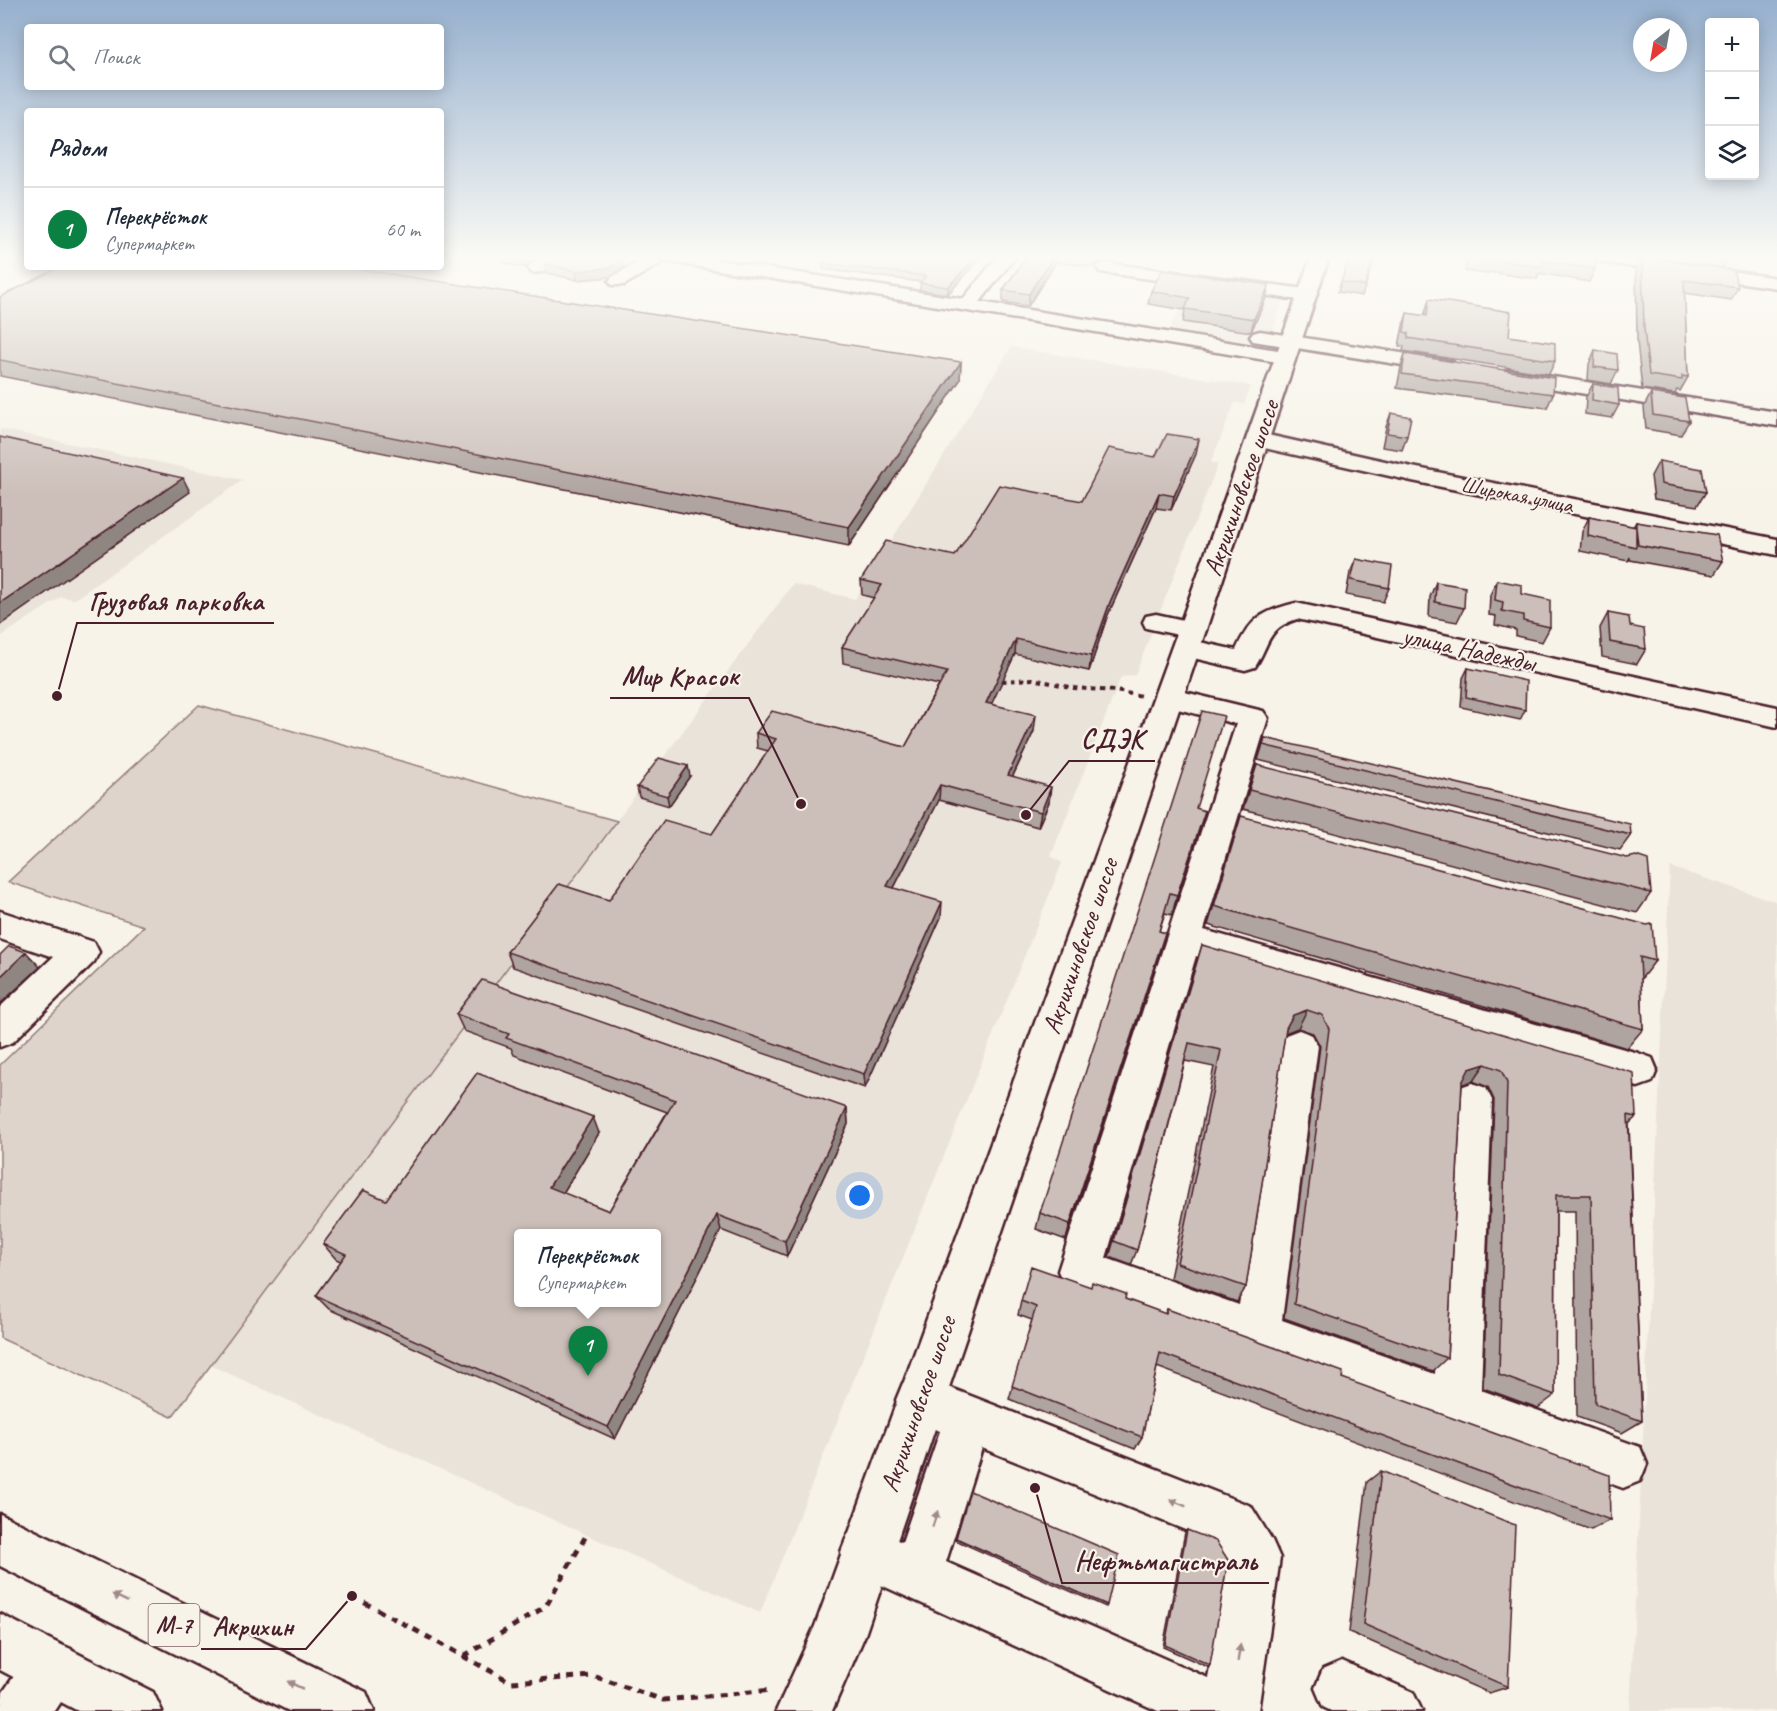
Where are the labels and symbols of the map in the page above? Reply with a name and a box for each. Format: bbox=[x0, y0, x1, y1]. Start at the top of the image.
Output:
north arrow bbox=[1633, 18, 1687, 72]
street label: Акрихиновское шоссе bbox=[1196, 394, 1287, 580]
street label: Широкая улица bbox=[1459, 470, 1577, 520]
callout: Грузовая парковка bbox=[77, 578, 274, 623]
text: Грузовая парковка bbox=[89, 584, 265, 618]
street label: улица Надежды bbox=[1398, 618, 1541, 680]
callout: Мир Красок bbox=[610, 653, 749, 698]
text: Мир Красок bbox=[622, 659, 742, 693]
callout: СДЭК bbox=[1069, 716, 1155, 761]
text: СДЭК bbox=[1081, 722, 1148, 756]
street label: Акрихиновское шоссе bbox=[1035, 852, 1126, 1038]
your location bbox=[845, 1181, 874, 1210]
street label: Акрихиновское шоссе bbox=[873, 1310, 964, 1496]
pin: 1 bbox=[568, 1326, 608, 1376]
one-way arrow bbox=[1169, 1497, 1187, 1507]
one-way arrow bbox=[930, 1510, 940, 1528]
callout: Нефтьмагистраль bbox=[1062, 1538, 1269, 1583]
text: Нефтьмагистраль bbox=[1075, 1544, 1259, 1578]
one-way arrow bbox=[112, 1594, 129, 1603]
road number: М-7 bbox=[148, 1604, 200, 1646]
callout: Акрихин bbox=[201, 1604, 306, 1649]
text: Акрихин bbox=[212, 1609, 296, 1643]
one-way arrow bbox=[1235, 1644, 1244, 1663]
one-way arrow bbox=[286, 1680, 303, 1690]

